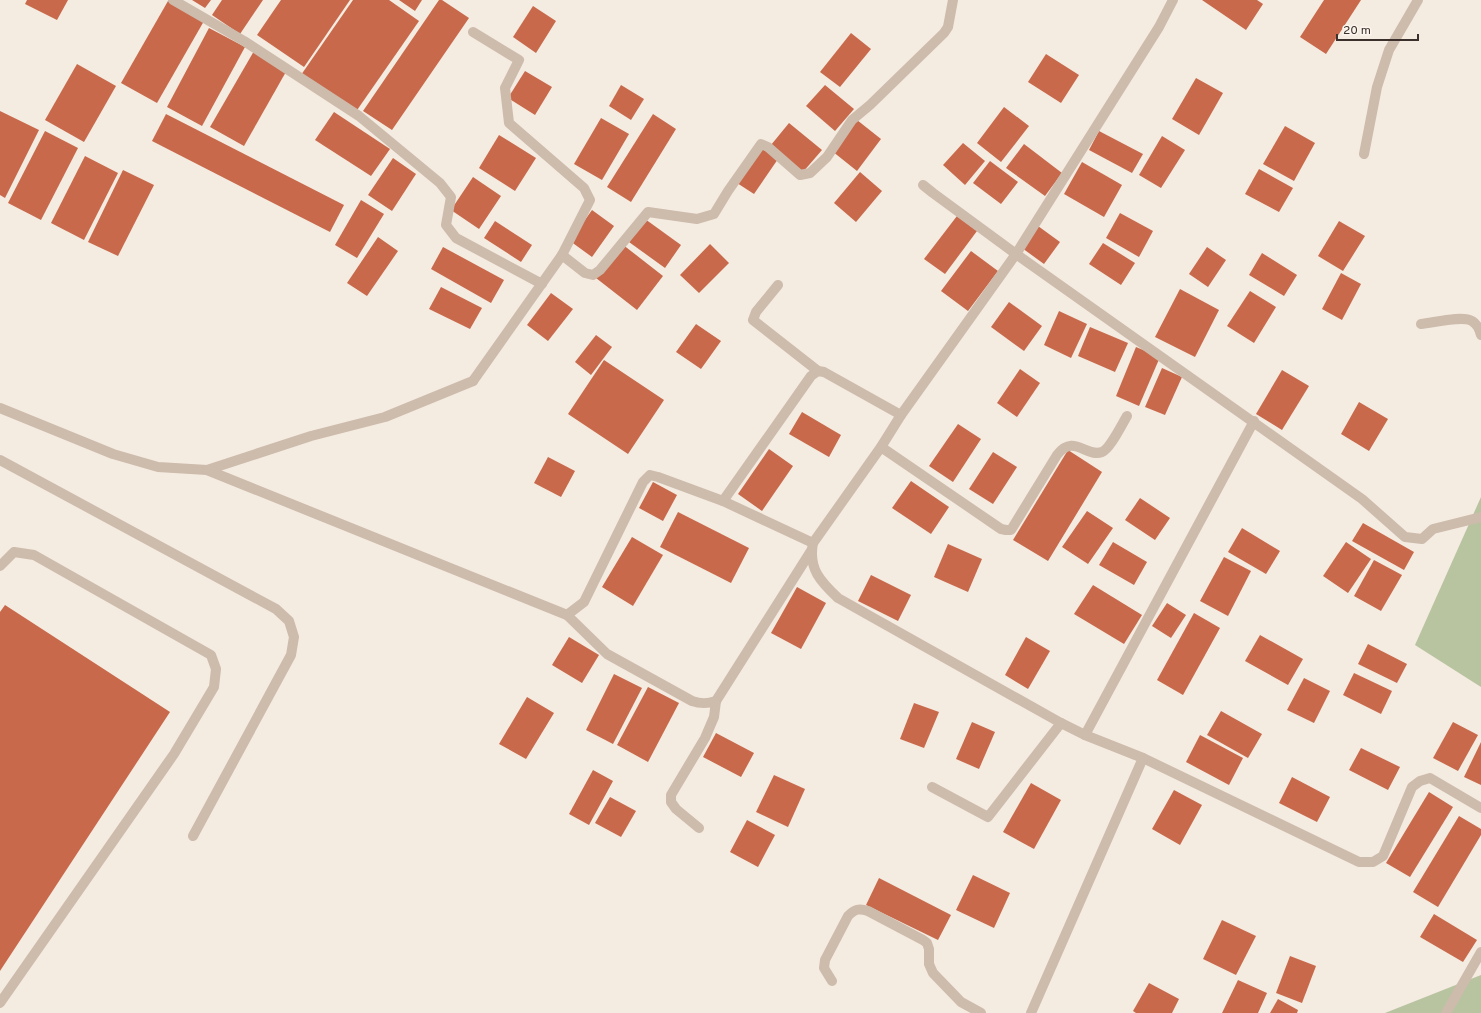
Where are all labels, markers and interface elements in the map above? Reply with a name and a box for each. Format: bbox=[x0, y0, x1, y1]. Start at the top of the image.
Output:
scale bar bbox=[1337, 16, 1418, 42]
text: 20 m bbox=[1343, 23, 1371, 39]

